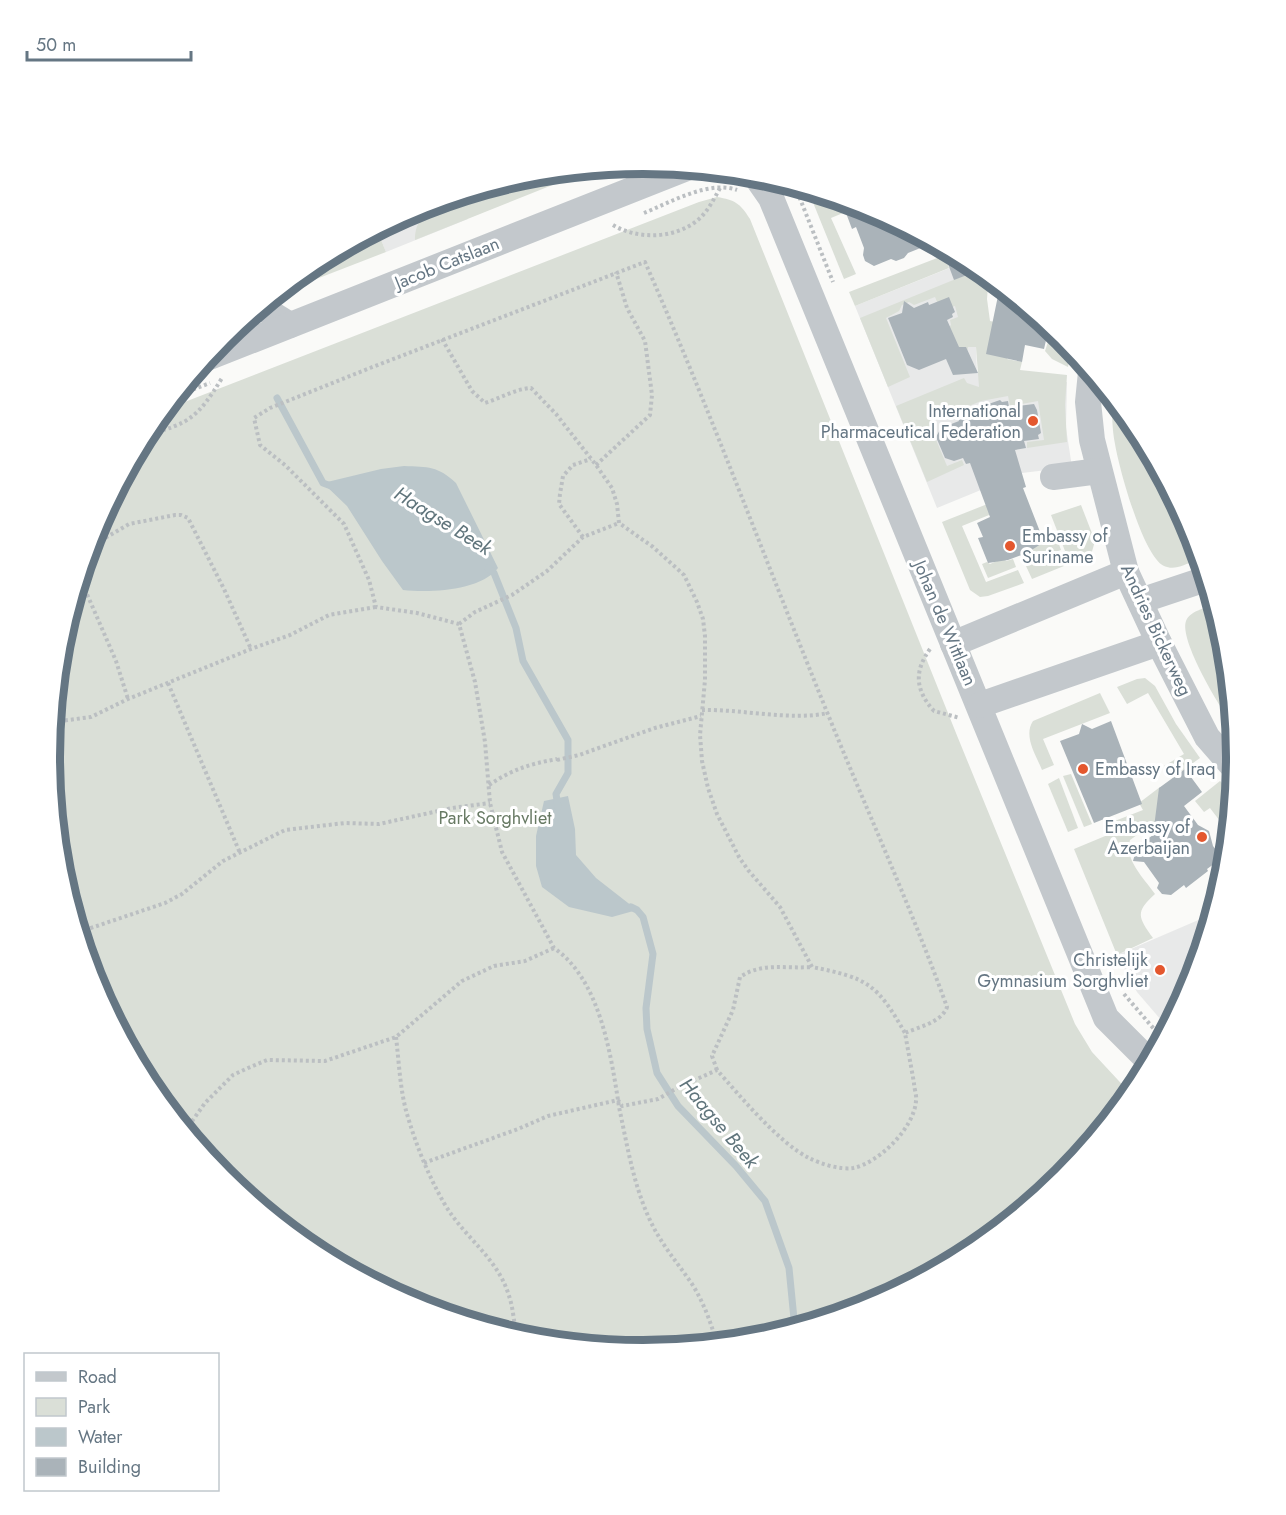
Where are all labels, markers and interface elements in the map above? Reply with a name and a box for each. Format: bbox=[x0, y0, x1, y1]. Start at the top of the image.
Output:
scale bar bbox=[27, 24, 190, 62]
text: 50 m bbox=[36, 32, 76, 58]
street label: Jacob Catslaan bbox=[389, 230, 503, 297]
place label: International Pharmaceutical Federation bbox=[821, 398, 1021, 445]
marker: International Pharmaceutical Federation bbox=[1026, 414, 1040, 428]
water label: Haagse Beek bbox=[389, 479, 499, 563]
place label: Embassy of Suriname bbox=[1022, 523, 1108, 570]
marker: Embassy of Suriname bbox=[1003, 539, 1017, 553]
street label: Johan de Wittlaan bbox=[906, 554, 983, 690]
street label: Andries Bickerweg bbox=[1114, 560, 1198, 700]
place label: Embassy of Iraq bbox=[1095, 756, 1215, 782]
marker: Embassy of Iraq bbox=[1076, 762, 1090, 776]
park label: Park Sorghvliet bbox=[438, 805, 552, 831]
place label: Embassy of Azerbaijan bbox=[1104, 814, 1191, 861]
marker: Embassy of Azerbaijan bbox=[1195, 830, 1209, 844]
place label: Christelijk Gymnasium Sorghvliet bbox=[977, 947, 1149, 994]
marker: Christelijk Gymnasium Sorghvliet bbox=[1153, 963, 1167, 977]
water label: Haagse Beek bbox=[672, 1071, 766, 1176]
legend bbox=[24, 1353, 219, 1491]
text: Road bbox=[78, 1364, 117, 1390]
text: Park bbox=[78, 1394, 110, 1420]
text: Water bbox=[78, 1424, 123, 1450]
text: Building bbox=[78, 1454, 141, 1480]

